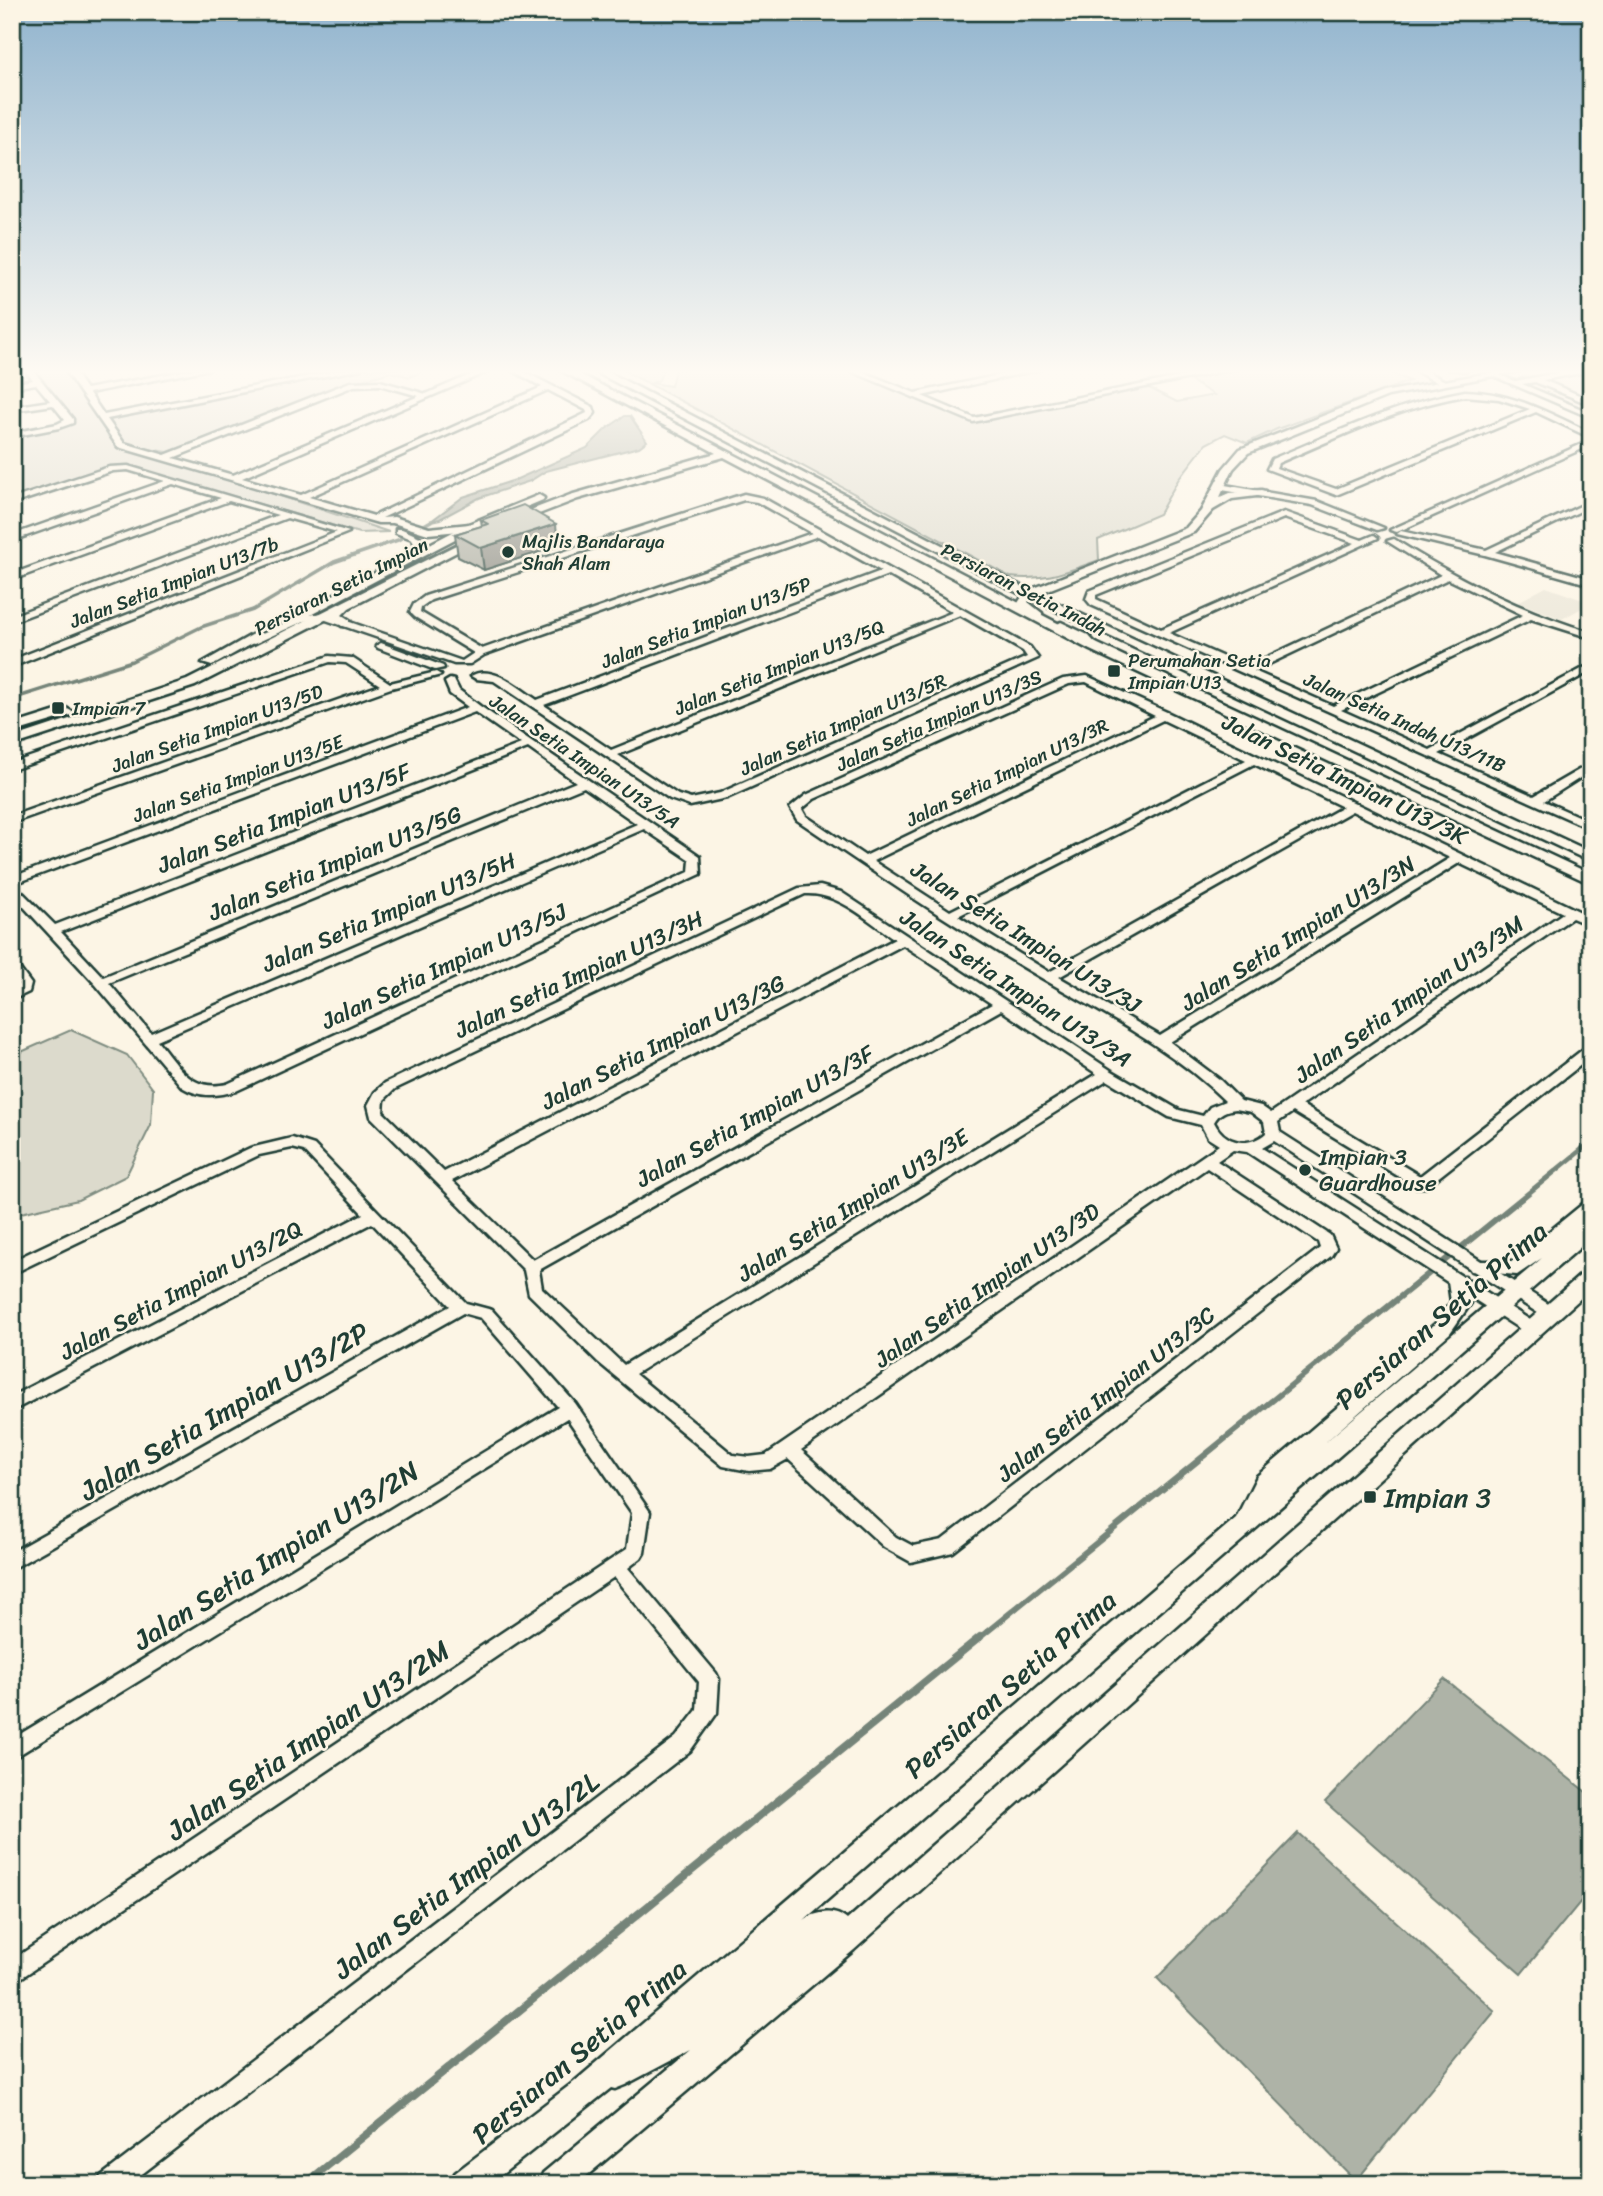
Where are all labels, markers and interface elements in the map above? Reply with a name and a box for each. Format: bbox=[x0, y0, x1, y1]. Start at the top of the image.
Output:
place label: Majlis Bandaraya Shah Alam bbox=[522, 525, 665, 580]
street label: Jalan Setia Impian U13/7b bbox=[64, 527, 283, 638]
street label: Persiaran Setia Impian bbox=[248, 528, 434, 645]
street label: Persiaran Setia Indah bbox=[935, 533, 1112, 646]
marker: Majlis Bandaraya Shah Alam bbox=[500, 544, 516, 560]
street label: Jalan Setia Impian U13/5P bbox=[595, 567, 817, 678]
street label: Jalan Setia Impian U13/5Q bbox=[668, 610, 889, 725]
place label: Perumahan Setia Impian U13 bbox=[1127, 644, 1271, 699]
street label: Jalan Setia Impian U13/3S bbox=[830, 660, 1047, 781]
marker: Perumahan Setia Impian U13 bbox=[1106, 663, 1122, 679]
street label: Jalan Setia Indah U13/11B bbox=[1298, 663, 1511, 782]
street label: Jalan Setia Impian U13/5R bbox=[734, 664, 952, 785]
street label: Jalan Setia Impian U13/5D bbox=[106, 675, 328, 782]
street label: Jalan Setia Impian U13/5A bbox=[482, 685, 687, 838]
place label: Impian 7 bbox=[71, 692, 146, 725]
marker: Impian 7 bbox=[50, 700, 66, 716]
street label: Jalan Setia Impian U13/3K bbox=[1214, 702, 1475, 857]
street label: Jalan Setia Impian U13/3R bbox=[899, 709, 1115, 836]
street label: Jalan Setia Impian U13/5E bbox=[127, 725, 349, 832]
street label: Jalan Setia Impian U13/5F bbox=[151, 751, 418, 886]
street label: Jalan Setia Impian U13/5G bbox=[201, 794, 469, 933]
street label: Jalan Setia Impian U13/5H bbox=[255, 840, 523, 985]
street label: Jalan Setia Impian U13/3N bbox=[1172, 844, 1424, 1023]
street label: Jalan Setia Impian U13/3J bbox=[902, 849, 1150, 1026]
street label: Jalan Setia Impian U13/5J bbox=[314, 891, 575, 1042]
street label: Jalan Setia Impian U13/3A bbox=[891, 897, 1140, 1079]
street label: Jalan Setia Impian U13/3H bbox=[447, 898, 711, 1051]
street label: Jalan Setia Impian U13/3M bbox=[1285, 904, 1533, 1095]
street label: Jalan Setia Impian U13/3G bbox=[533, 963, 793, 1122]
street label: Jalan Setia Impian U13/3F bbox=[628, 1033, 883, 1200]
street label: Jalan Setia Impian U13/3E bbox=[728, 1117, 979, 1294]
place label: Impian 3 Guardhouse bbox=[1318, 1137, 1437, 1204]
marker: Impian 3 Guardhouse bbox=[1297, 1162, 1313, 1178]
street label: Jalan Setia Impian U13/3D bbox=[865, 1192, 1109, 1380]
street label: Persiaran Setia Prima bbox=[1323, 1208, 1559, 1422]
street label: Jalan Setia Impian U13/2Q bbox=[51, 1209, 310, 1372]
street label: Jalan Setia Impian U13/3C bbox=[987, 1295, 1225, 1494]
street label: Jalan Setia Impian U13/2P bbox=[69, 1308, 378, 1515]
street label: Jalan Setia Impian U13/2N bbox=[122, 1447, 430, 1664]
place label: Impian 3 bbox=[1383, 1473, 1491, 1522]
marker: Impian 3 bbox=[1362, 1489, 1378, 1505]
street label: Persiaran Setia Prima bbox=[892, 1577, 1128, 1791]
street label: Jalan Setia Impian U13/2M bbox=[156, 1627, 460, 1855]
street label: Jalan Setia Impian U13/2L bbox=[322, 1758, 610, 1993]
street label: Persiaran Setia Prima bbox=[460, 1946, 698, 2157]

